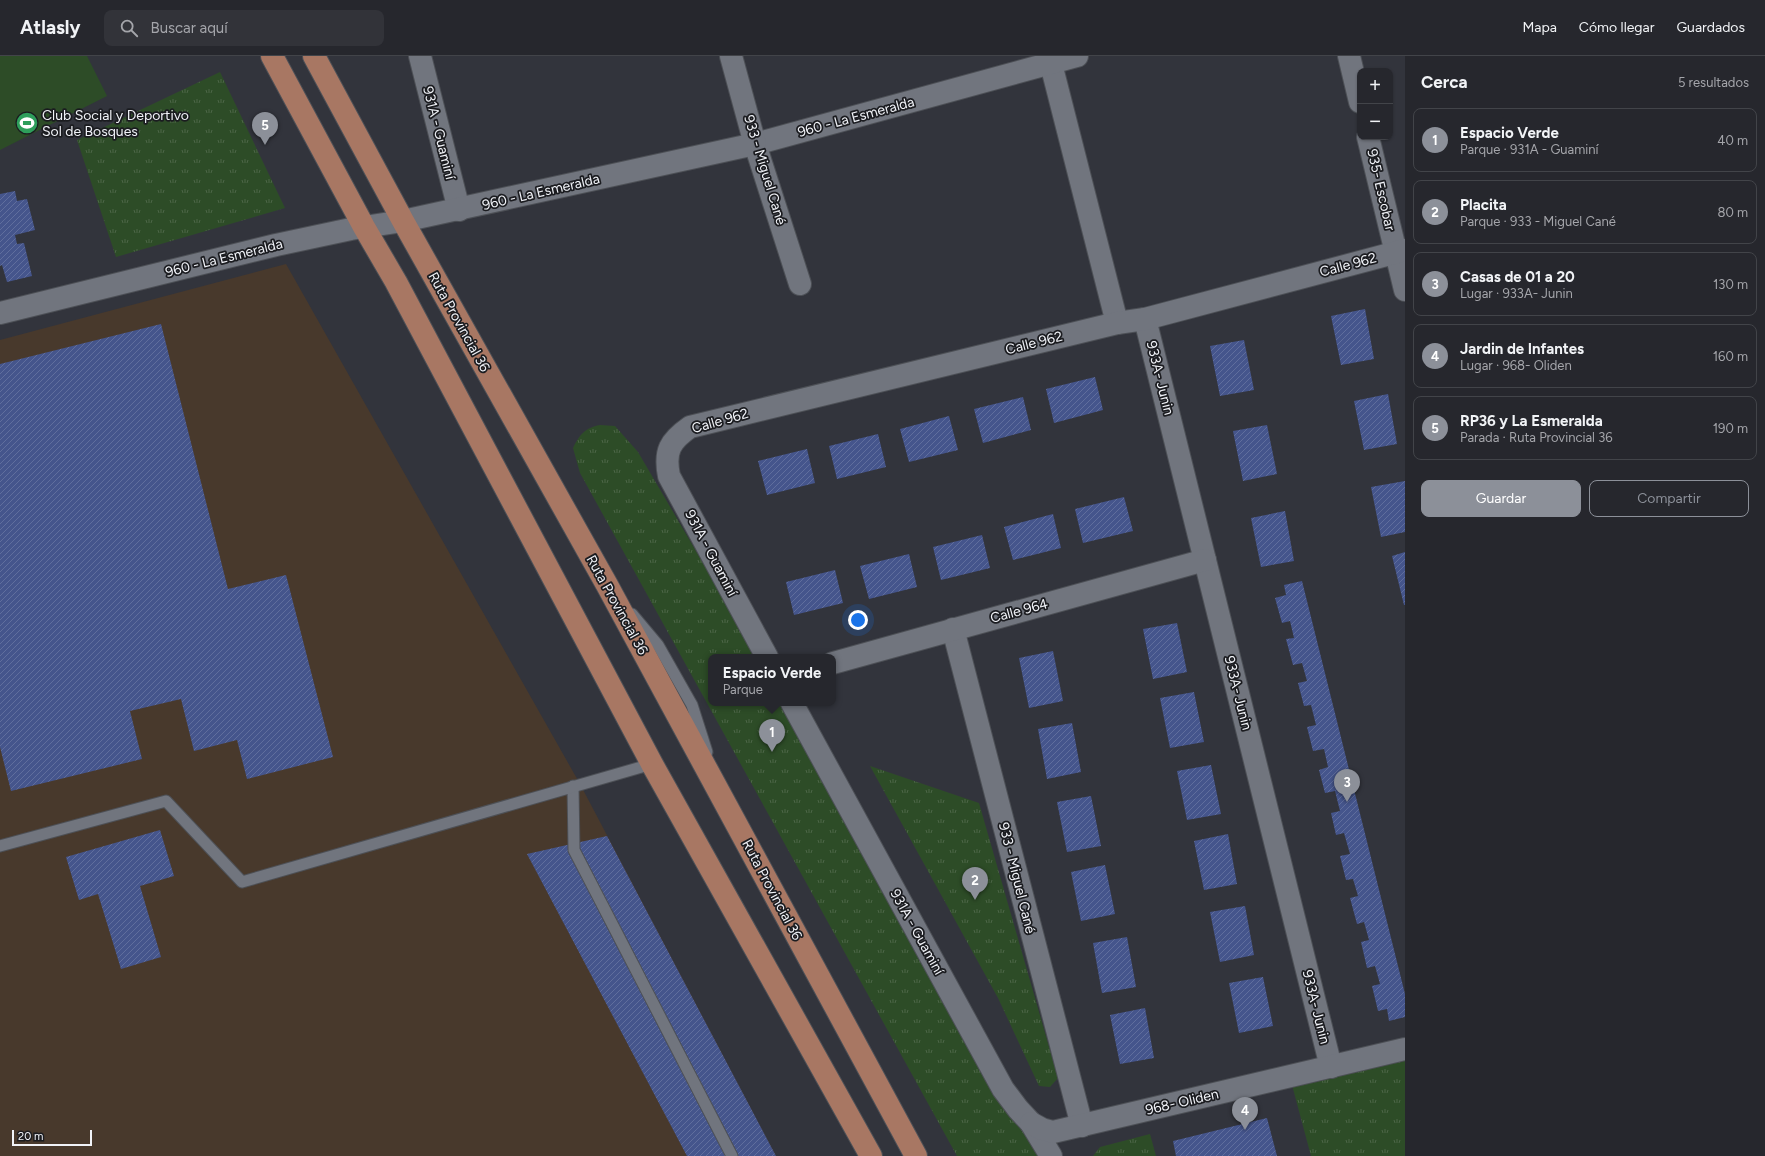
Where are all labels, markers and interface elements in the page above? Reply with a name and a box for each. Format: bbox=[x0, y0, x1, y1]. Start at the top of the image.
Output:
search box bbox=[104, 10, 384, 46]
text: Atlasly bbox=[20, 16, 80, 39]
icon: search bbox=[118, 17, 140, 39]
text: Buscar aquí bbox=[150, 19, 228, 37]
text: Mapa bbox=[1522, 19, 1557, 36]
text: Cómo llegar bbox=[1579, 19, 1654, 36]
text: Guardados bbox=[1676, 19, 1745, 36]
map controls bbox=[1357, 68, 1393, 140]
button: + bbox=[1357, 68, 1393, 104]
text: Cerca bbox=[1421, 72, 1468, 92]
text: 5 resultados bbox=[1678, 75, 1749, 90]
street label: 931A - Guaminí bbox=[419, 85, 459, 182]
street label: 960 - La Esmeralda bbox=[796, 93, 916, 141]
button: − bbox=[1357, 104, 1393, 140]
place label: Club Social y Deportivo Sol de Bosques bbox=[42, 107, 189, 140]
sports icon: Club Social y Deportivo Sol de Bosques bbox=[14, 110, 40, 136]
pin: 5 bbox=[252, 112, 278, 145]
street label: 933 - Miguel Cané bbox=[740, 113, 790, 227]
text: Espacio Verde bbox=[1460, 124, 1559, 142]
text: 1 bbox=[1432, 133, 1438, 148]
text: 40 m bbox=[1717, 133, 1748, 148]
text: Parque · 931A - Guaminí bbox=[1460, 142, 1599, 157]
street label: 935- Escobar bbox=[1363, 147, 1399, 233]
street label: 960 - La Esmeralda bbox=[481, 170, 601, 214]
text: Placita bbox=[1460, 196, 1507, 214]
text: 2 bbox=[1431, 205, 1439, 220]
text: 80 m bbox=[1717, 205, 1748, 220]
text: Parque · 933 - Miguel Cané bbox=[1460, 214, 1616, 229]
street label: 960 - La Esmeralda bbox=[164, 235, 284, 281]
street label: Calle 962 bbox=[1318, 249, 1378, 281]
text: Casas de 01 a 20 bbox=[1460, 268, 1575, 286]
street label: Ruta Provincial 36 bbox=[425, 269, 494, 375]
text: 3 bbox=[1431, 277, 1439, 292]
text: 130 m bbox=[1713, 277, 1748, 292]
text: Lugar · 933A- Junin bbox=[1460, 286, 1573, 301]
street label: Calle 962 bbox=[1004, 328, 1064, 358]
street label: 933A- Junin bbox=[1143, 339, 1177, 417]
text: Jardin de Infantes bbox=[1460, 340, 1584, 358]
text: 4 bbox=[1431, 349, 1439, 364]
text: 160 m bbox=[1713, 349, 1748, 364]
text: Lugar · 968- Oliden bbox=[1460, 358, 1572, 373]
street label: Calle 962 bbox=[690, 405, 750, 437]
text: RP36 y La Esmeralda bbox=[1460, 412, 1603, 430]
text: 5 bbox=[1431, 421, 1439, 436]
text: 190 m bbox=[1713, 421, 1748, 436]
text: Parada · Ruta Provincial 36 bbox=[1460, 430, 1613, 445]
button: Guardar bbox=[1421, 480, 1581, 517]
button: Compartir bbox=[1589, 480, 1749, 517]
street label: 931A - Guaminí bbox=[681, 507, 741, 600]
street label: Ruta Provincial 36 bbox=[583, 552, 652, 658]
street label: Calle 964 bbox=[988, 595, 1050, 627]
your location bbox=[848, 610, 868, 630]
popup bbox=[708, 654, 836, 706]
street label: 933A- Junin bbox=[1221, 654, 1255, 732]
text: Espacio Verde bbox=[723, 664, 821, 682]
text: Parque bbox=[723, 682, 763, 697]
pin: 1 bbox=[759, 719, 785, 752]
pin: 3 bbox=[1334, 769, 1360, 802]
street label: 933 - Miguel Cané bbox=[995, 821, 1039, 936]
street label: Ruta Provincial 36 bbox=[738, 837, 806, 943]
pin: 2 bbox=[962, 867, 988, 900]
street label: 931A - Guaminí bbox=[886, 886, 948, 978]
street label: 933A- Junin bbox=[1299, 968, 1333, 1046]
street label: 968- Oliden bbox=[1144, 1085, 1220, 1119]
pin: 4 bbox=[1232, 1097, 1258, 1130]
scale bar bbox=[12, 1128, 92, 1147]
text: 20 m bbox=[18, 1130, 43, 1143]

